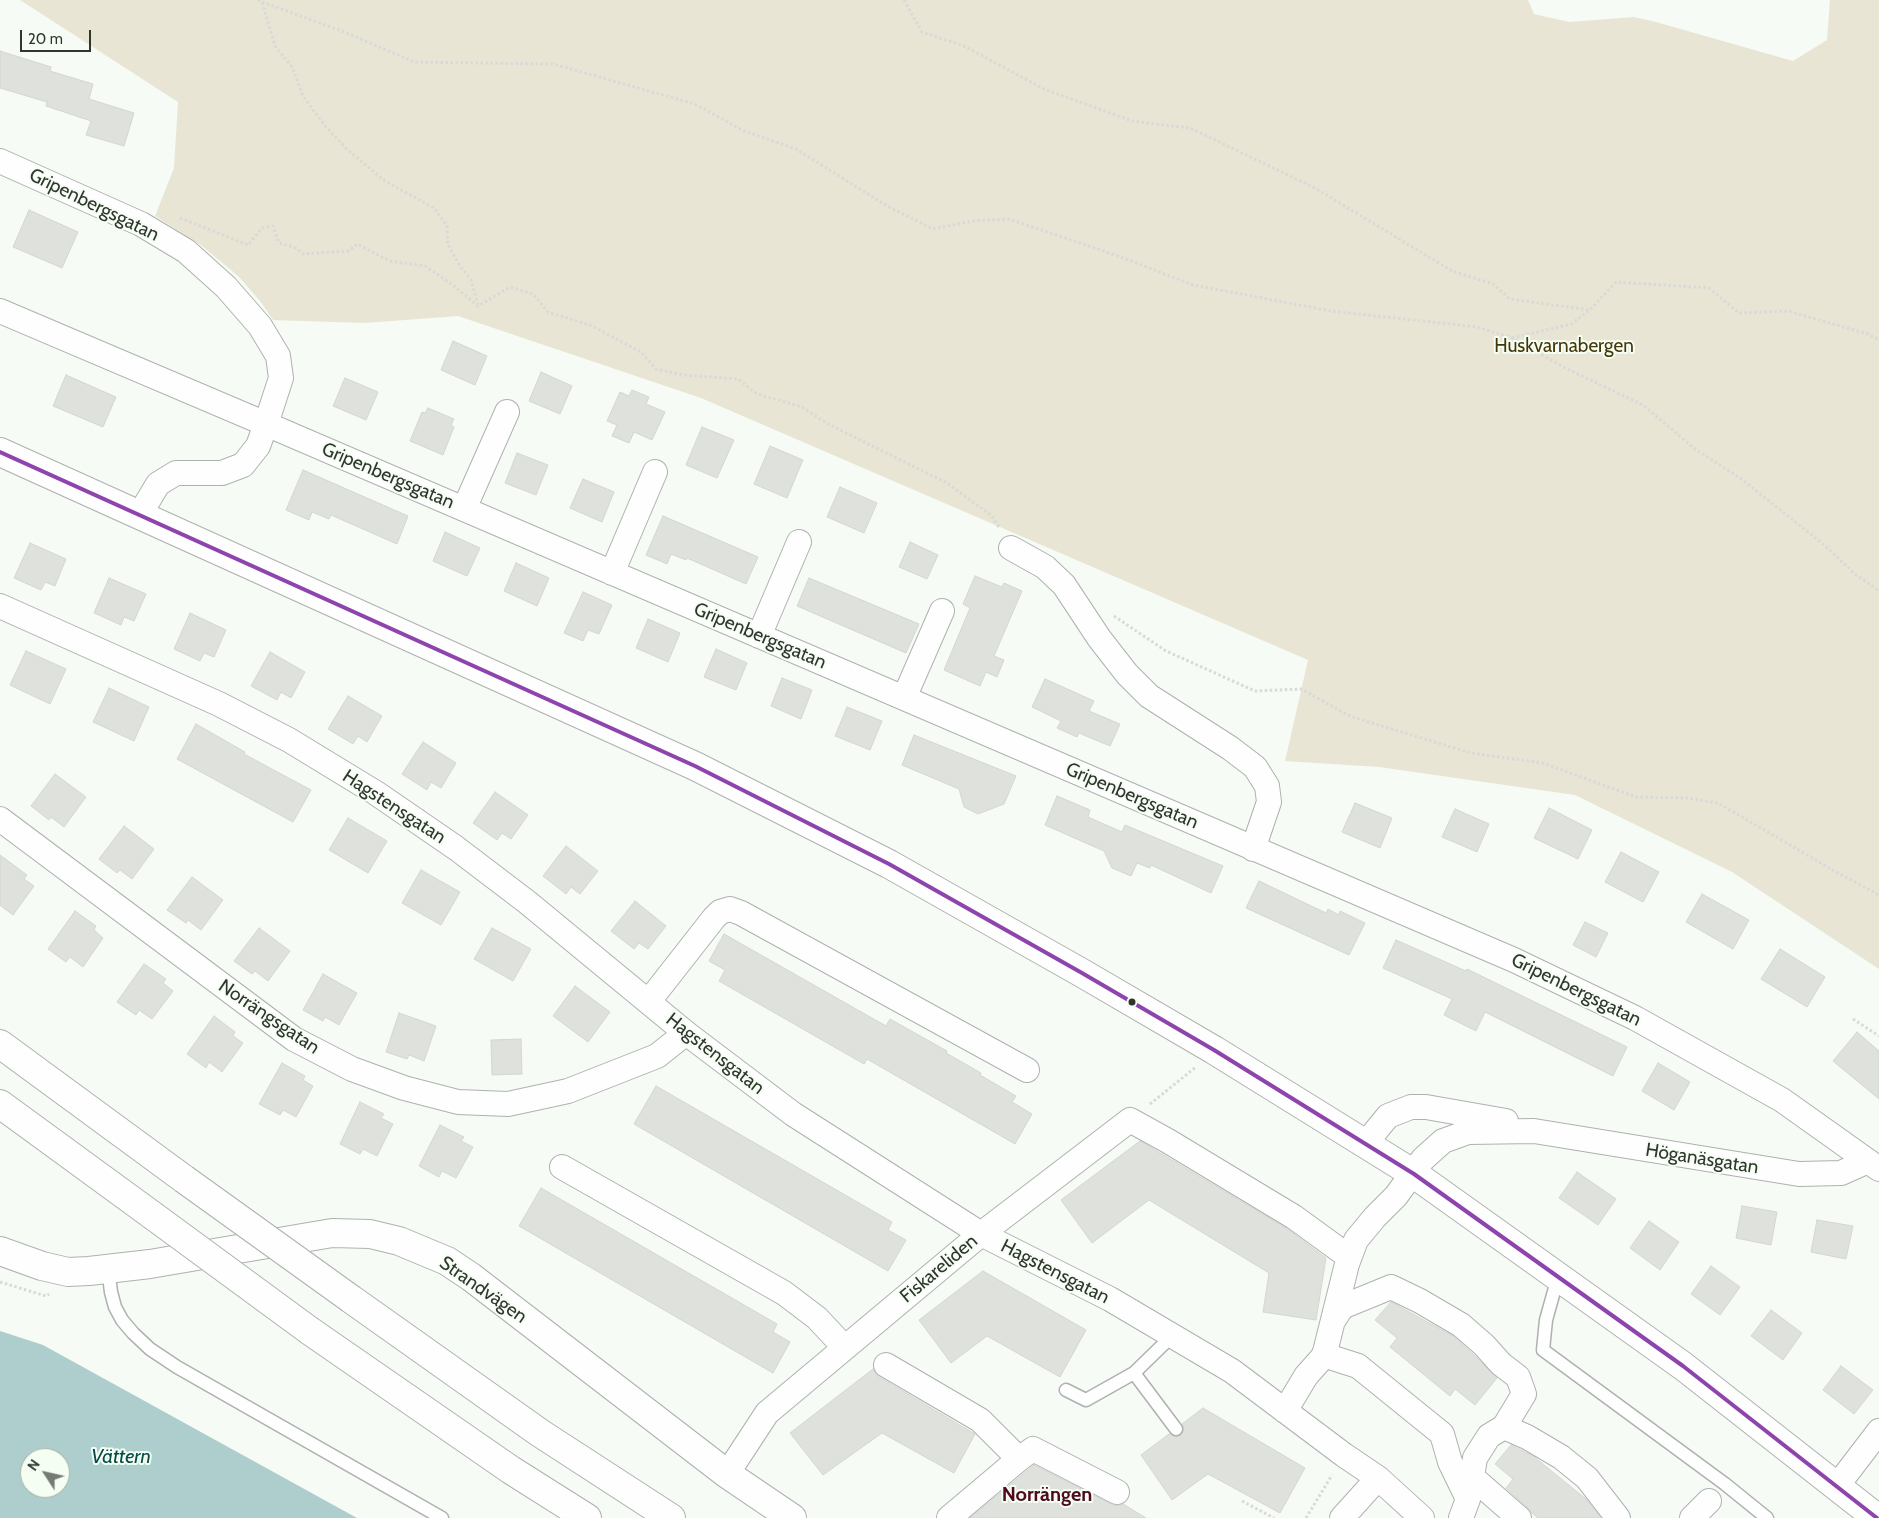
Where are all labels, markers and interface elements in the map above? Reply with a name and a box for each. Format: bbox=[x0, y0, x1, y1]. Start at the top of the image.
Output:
scale bar bbox=[22, 20, 94, 52]
text: 20 m bbox=[28, 30, 63, 48]
street label: Gripenbergsgatan bbox=[25, 164, 163, 246]
park label: Huskvarnabergen bbox=[1494, 335, 1634, 357]
street label: Gripenbergsgatan bbox=[318, 438, 458, 514]
street label: Gripenbergsgatan bbox=[690, 598, 830, 674]
street label: Gripenbergsgatan bbox=[1062, 758, 1202, 834]
street label: Hagstensgatan bbox=[338, 765, 450, 849]
street label: Gripenbergsgatan bbox=[1507, 949, 1645, 1031]
street label: Norrängsgatan bbox=[214, 975, 324, 1059]
unlabelled marker bbox=[1127, 997, 1137, 1007]
street label: Hagstensgatan bbox=[661, 1008, 769, 1100]
street label: Höganäsgatan bbox=[1644, 1139, 1760, 1179]
street label: Fiskareliden bbox=[896, 1230, 982, 1308]
street label: Hagstensgatan bbox=[997, 1235, 1113, 1309]
street label: Strandvägen bbox=[435, 1252, 531, 1328]
water label: Vättern bbox=[91, 1445, 151, 1469]
north arrow bbox=[20, 1448, 70, 1498]
text: N bbox=[23, 1456, 44, 1474]
district label: Norrängen bbox=[1002, 1483, 1092, 1507]

